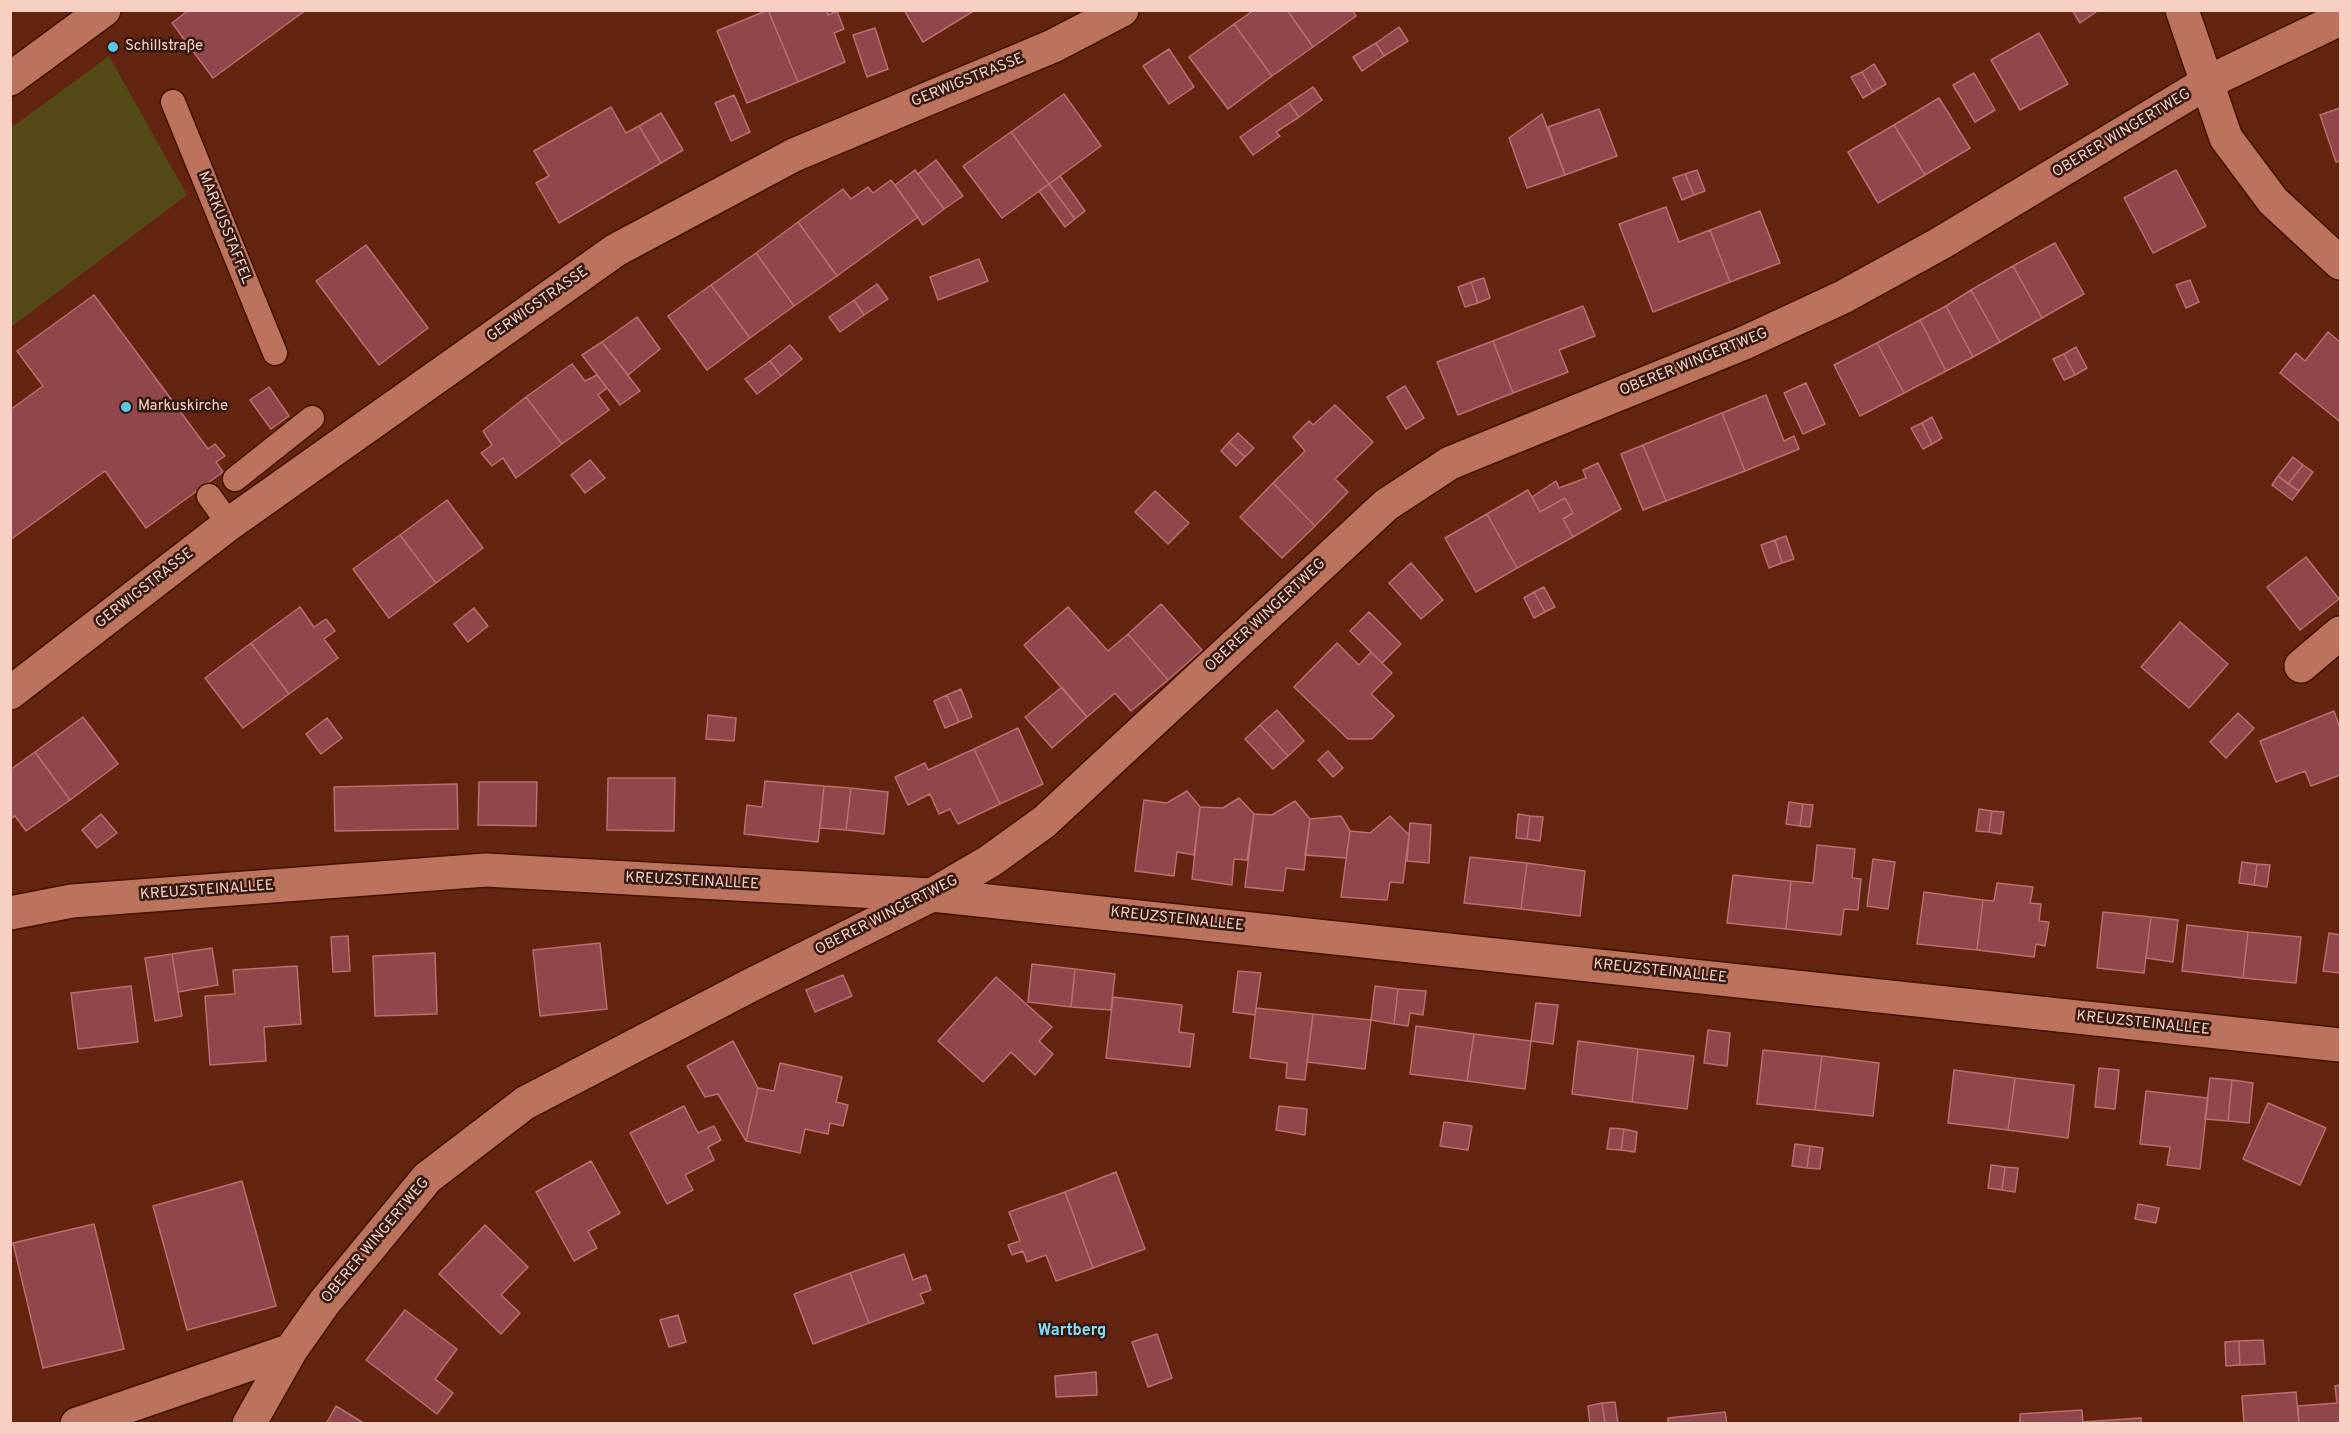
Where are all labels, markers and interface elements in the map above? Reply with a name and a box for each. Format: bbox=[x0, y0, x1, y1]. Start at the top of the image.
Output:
place label: Schillstraße bbox=[125, 38, 203, 56]
marker: Schillstraße bbox=[106, 40, 120, 54]
street label: GERWIGSTRASSE bbox=[909, 50, 1027, 112]
street label: OBERER WINGERTWEG bbox=[2050, 86, 2194, 182]
street label: MARKUSSTAFFEL bbox=[193, 169, 255, 287]
street label: GERWIGSTRASSE bbox=[484, 263, 592, 347]
street label: OBERER WINGERTWEG bbox=[1617, 325, 1771, 401]
place label: Markuskirche bbox=[138, 398, 228, 416]
marker: Markuskirche bbox=[119, 400, 133, 414]
street label: GERWIGSTRASSE bbox=[92, 545, 198, 633]
street label: OBERER WINGERTWEG bbox=[1202, 556, 1330, 676]
street label: KREUZSTEINALLEE bbox=[625, 870, 759, 894]
street label: OBERER WINGERTWEG bbox=[813, 872, 961, 960]
street label: KREUZSTEINALLEE bbox=[140, 877, 274, 905]
street label: KREUZSTEINALLEE bbox=[1109, 904, 1245, 936]
street label: KREUZSTEINALLEE bbox=[1592, 956, 1728, 988]
street label: KREUZSTEINALLEE bbox=[2075, 1008, 2211, 1040]
street label: OBERER WINGERTWEG bbox=[318, 1175, 434, 1307]
district label: Wartberg bbox=[1038, 1322, 1106, 1342]

